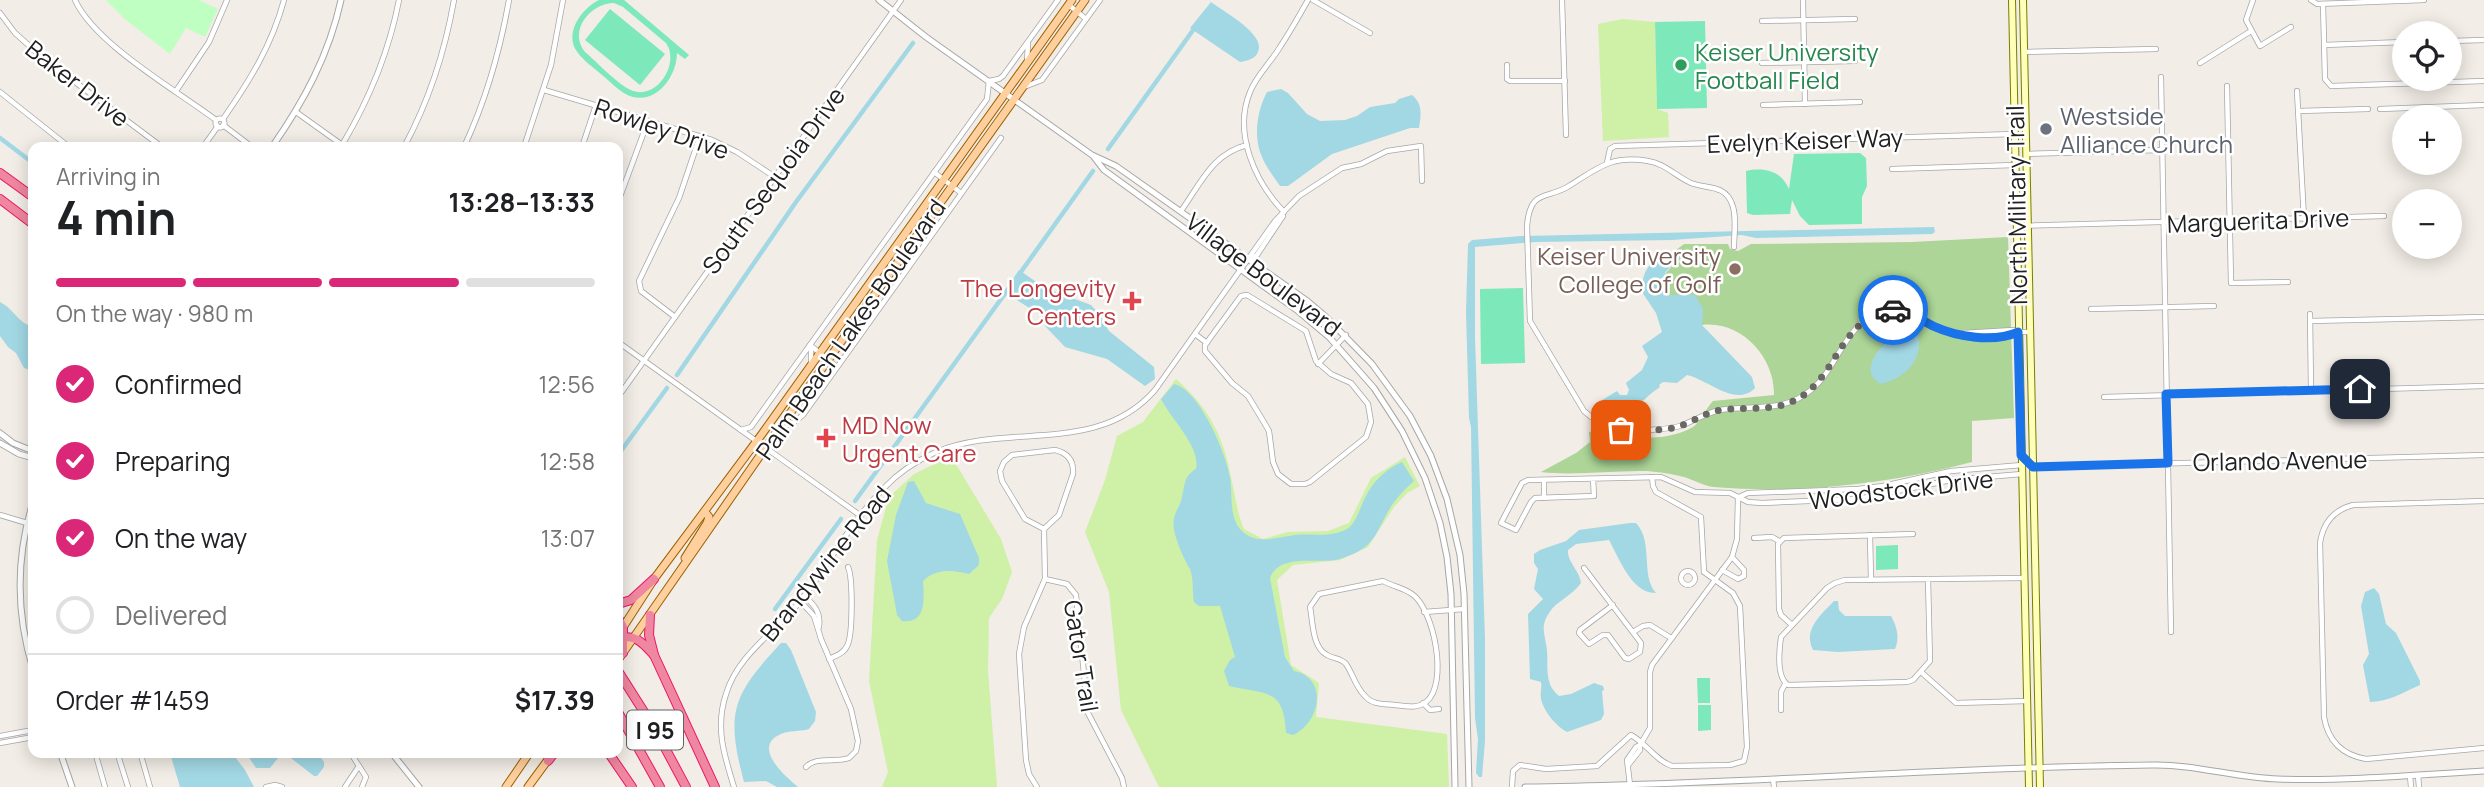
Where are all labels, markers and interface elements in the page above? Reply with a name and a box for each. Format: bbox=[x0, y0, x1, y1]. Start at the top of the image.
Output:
map controls bbox=[2392, 21, 2462, 259]
button: locate bbox=[2392, 21, 2462, 91]
street label: Baker Drive bbox=[19, 32, 137, 134]
place label: Keiser University Football Field bbox=[1695, 35, 1879, 96]
marker: Keiser University Football Field bbox=[1673, 57, 1689, 73]
street label: South Sequoia Drive bbox=[694, 80, 852, 280]
street label: Rowley Drive bbox=[590, 90, 734, 166]
place label: Westside Alliance Church bbox=[2060, 99, 2233, 160]
street label: North Military Trail bbox=[1998, 105, 2034, 305]
button: + bbox=[2392, 105, 2462, 175]
street label: Evelyn Keiser Way bbox=[1706, 120, 1904, 160]
marker: Westside Alliance Church bbox=[2038, 121, 2054, 137]
text: Arriving in bbox=[56, 160, 161, 192]
text: 13:28–13:33 bbox=[449, 184, 595, 220]
text: 4 min bbox=[56, 186, 176, 249]
button: − bbox=[2392, 189, 2462, 259]
street label: Palm Beach Lakes Boulevard bbox=[747, 192, 953, 466]
street label: Marguerita Drive bbox=[2166, 200, 2350, 240]
street label: Village Boulevard bbox=[1179, 205, 1349, 343]
place label: Keiser University College of Golf bbox=[1537, 239, 1721, 300]
marker: Keiser University College of Golf bbox=[1727, 261, 1743, 277]
place label: The Longevity Centers bbox=[960, 271, 1116, 332]
courier bbox=[1858, 275, 1928, 345]
marker: The Longevity Centers bbox=[1122, 291, 1142, 311]
icon: car bbox=[1874, 291, 1912, 329]
text: On the way · 980 m bbox=[56, 297, 253, 329]
pin bbox=[2330, 359, 2390, 419]
icon: check bbox=[56, 365, 94, 403]
text: Confirmed bbox=[115, 366, 242, 402]
text: 12:56 bbox=[538, 368, 595, 400]
icon: home bbox=[2341, 370, 2379, 408]
pin bbox=[1591, 400, 1651, 460]
place label: MD Now Urgent Care bbox=[842, 408, 977, 469]
icon: bag bbox=[1602, 411, 1640, 449]
marker: MD Now Urgent Care bbox=[816, 428, 836, 448]
icon: check bbox=[56, 442, 94, 480]
street label: Orlando Avenue bbox=[2192, 442, 2368, 478]
text: Preparing bbox=[115, 443, 231, 479]
text: 12:58 bbox=[539, 445, 595, 477]
street label: Woodstock Drive bbox=[1807, 461, 1995, 517]
street label: Brandywine Road bbox=[752, 478, 898, 648]
icon: check bbox=[56, 519, 94, 557]
text: On the way bbox=[115, 520, 247, 556]
text: 13:07 bbox=[541, 522, 595, 554]
text: Delivered bbox=[115, 597, 227, 633]
street label: Gator Trail bbox=[1057, 598, 1107, 714]
text: Order #1459 bbox=[56, 682, 210, 718]
text: $17.39 bbox=[515, 682, 595, 718]
road number: I 95 bbox=[627, 710, 683, 750]

